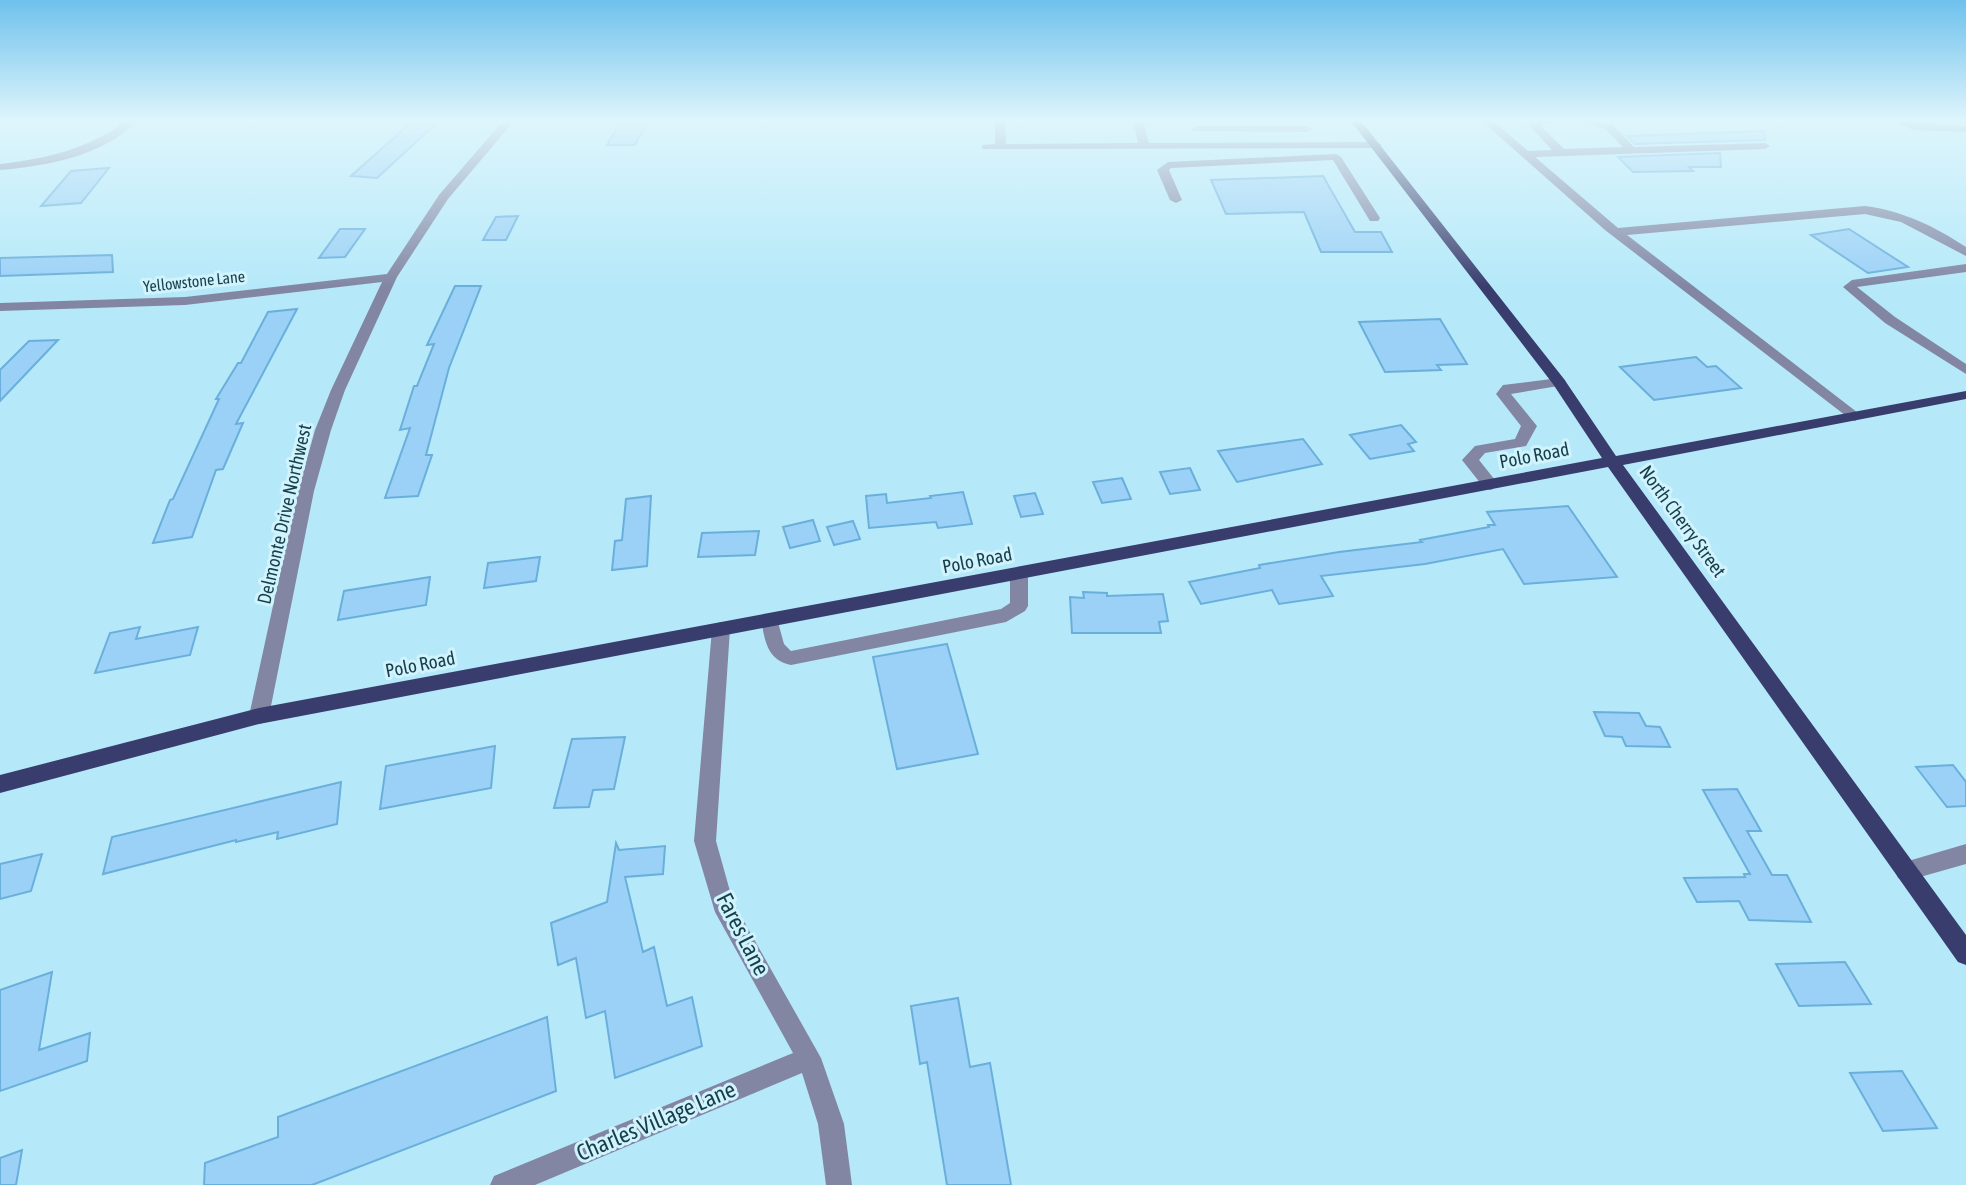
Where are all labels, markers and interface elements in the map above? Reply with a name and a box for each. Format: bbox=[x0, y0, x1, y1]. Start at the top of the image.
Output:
street label: Yellowstone Lane bbox=[142, 267, 246, 295]
street label: Delmonte Drive Northwest bbox=[253, 422, 315, 606]
street label: Polo Road bbox=[1497, 437, 1571, 473]
street label: North Cherry Street bbox=[1635, 461, 1731, 581]
street label: Polo Road bbox=[940, 542, 1014, 578]
street label: Polo Road bbox=[383, 646, 457, 682]
street label: Fares Lane bbox=[711, 888, 775, 980]
street label: Charles Village Lane bbox=[573, 1076, 739, 1166]

